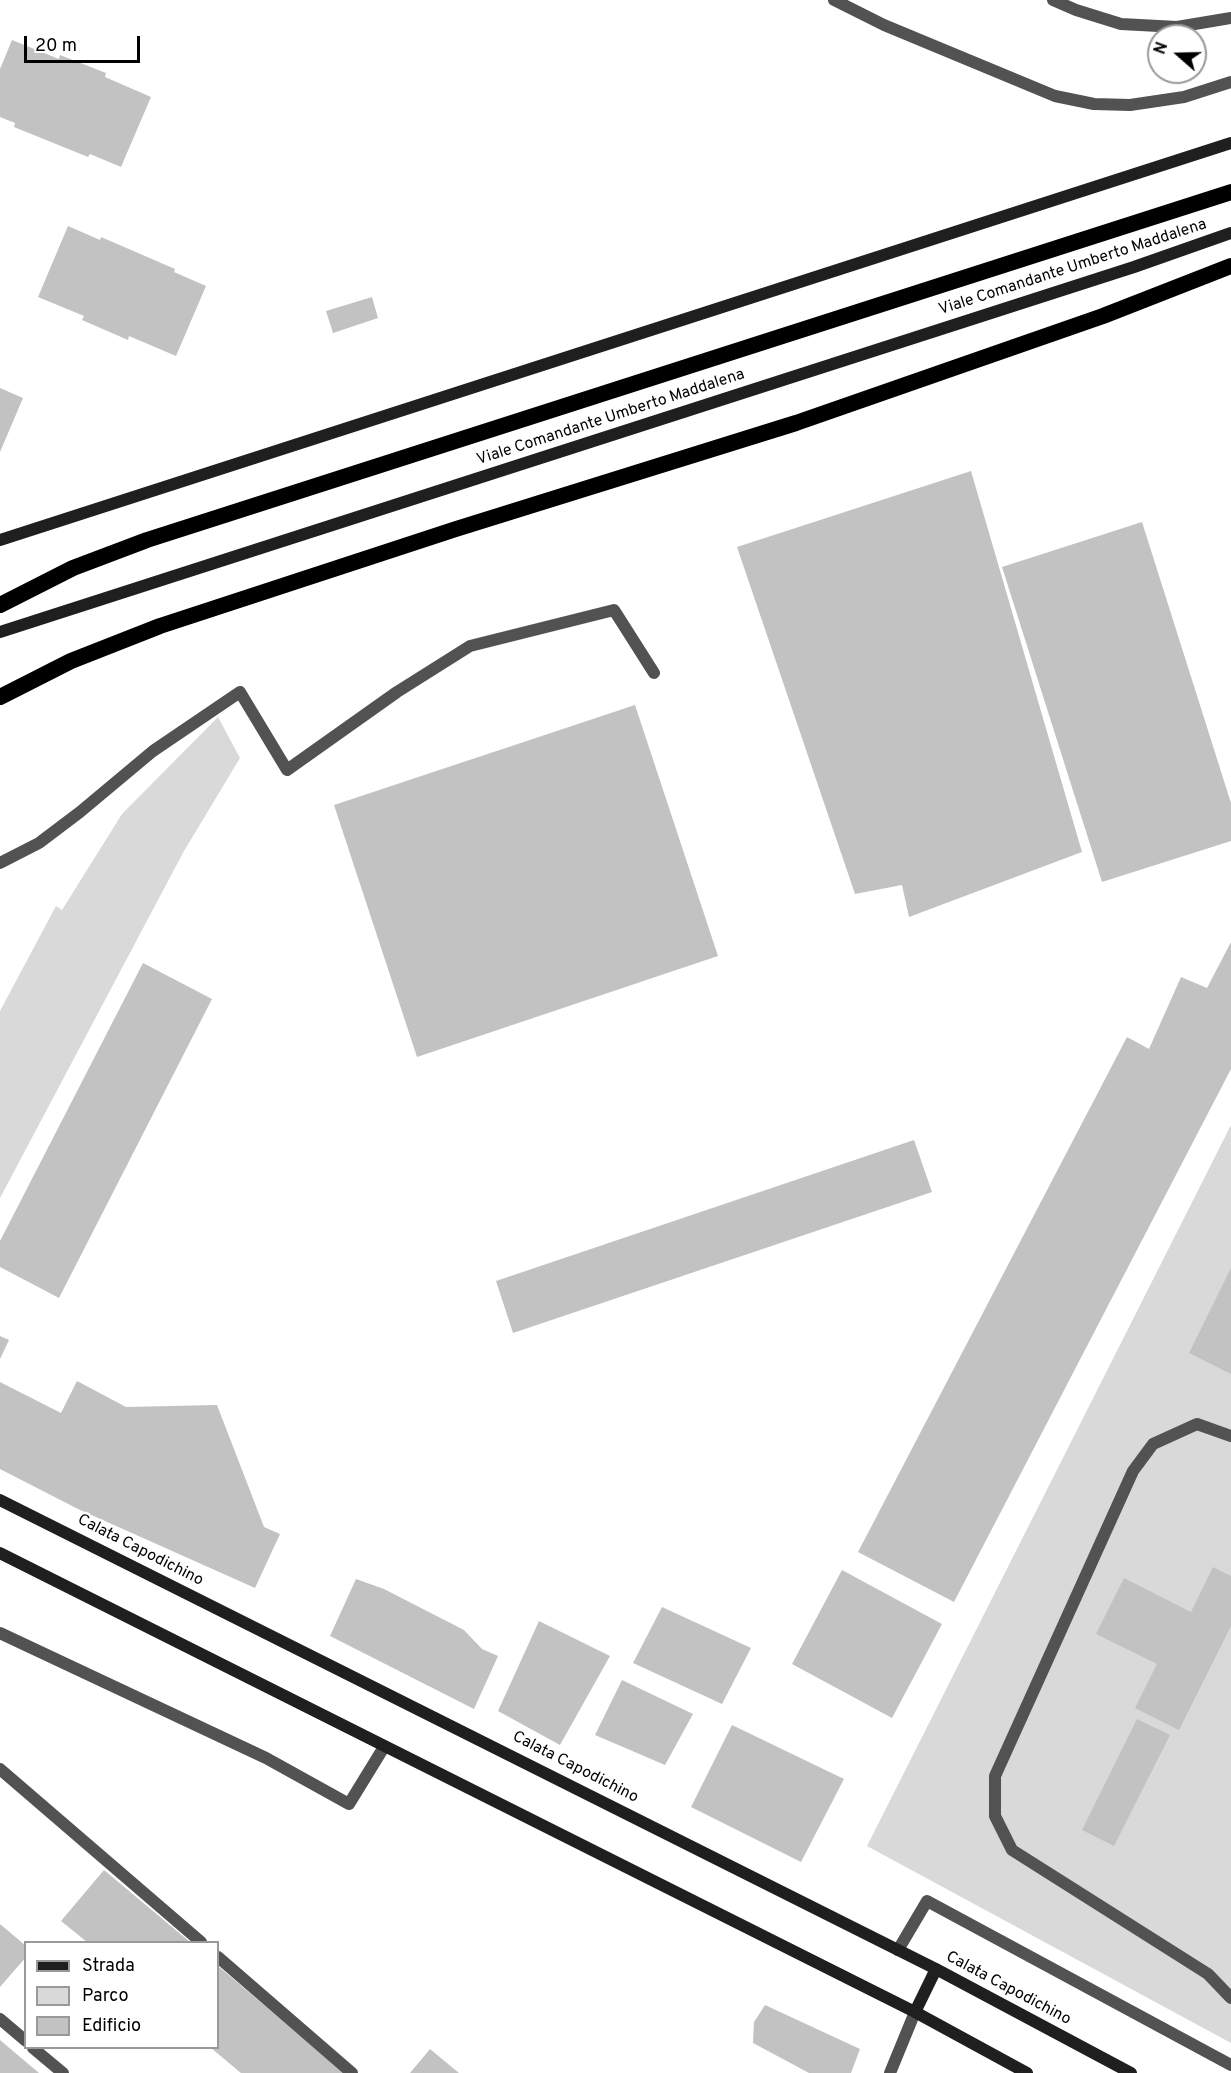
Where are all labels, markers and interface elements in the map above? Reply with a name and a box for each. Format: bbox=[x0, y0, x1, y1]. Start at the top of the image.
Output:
scale bar bbox=[27, 24, 142, 62]
north arrow bbox=[1147, 24, 1207, 84]
text: 20 m bbox=[35, 35, 77, 58]
text: N bbox=[1151, 40, 1173, 57]
street label: Viale Comandante Umberto Maddalena bbox=[937, 216, 1209, 320]
street label: Viale Comandante Umberto Maddalena bbox=[475, 366, 747, 470]
street label: Calata Capodichino bbox=[74, 1511, 206, 1591]
street label: Calata Capodichino bbox=[509, 1728, 641, 1808]
legend bbox=[24, 1941, 219, 2049]
street label: Calata Capodichino bbox=[942, 1948, 1074, 2030]
text: Strada bbox=[82, 1955, 135, 1978]
text: Parco bbox=[82, 1985, 128, 2008]
text: Edificio bbox=[82, 2015, 141, 2038]

